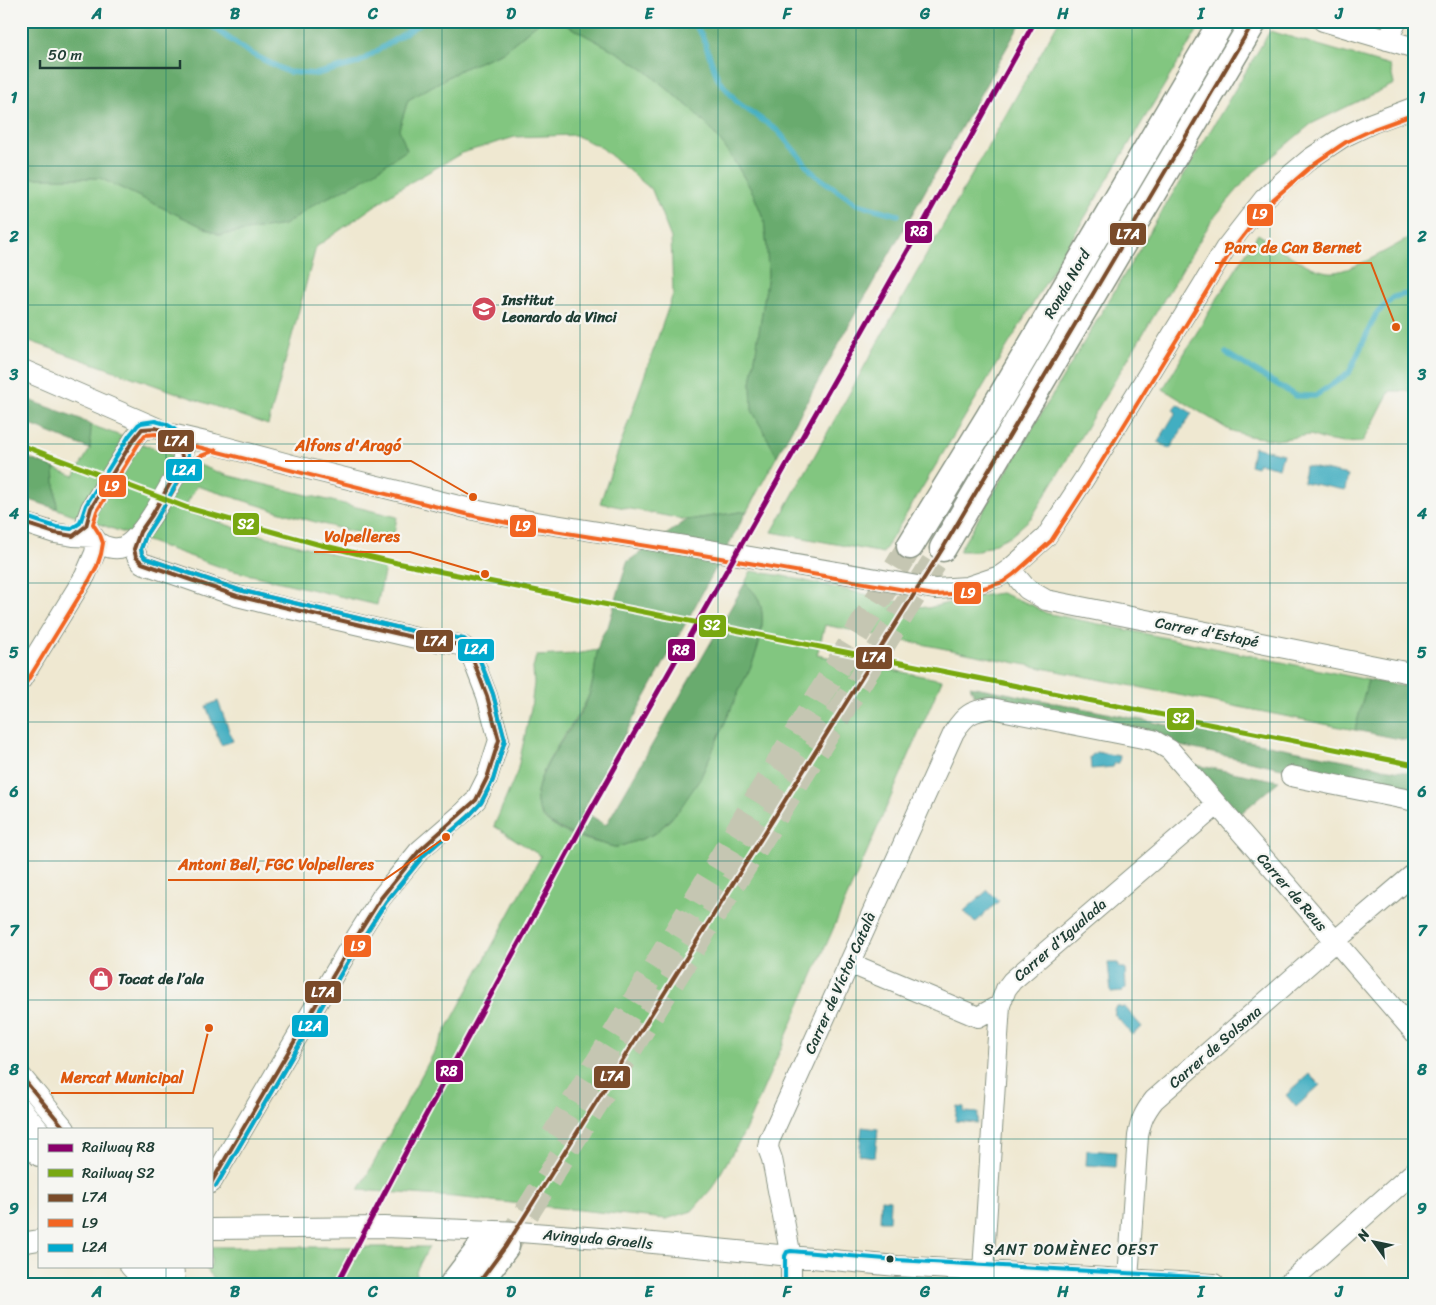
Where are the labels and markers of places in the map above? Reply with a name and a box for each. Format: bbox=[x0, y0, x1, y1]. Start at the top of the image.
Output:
callout: Parc de Can Bernet bbox=[1215, 232, 1371, 263]
place label: Institut Leonardo da Vinci bbox=[501, 287, 618, 330]
school or university icon: Institut Leonardo da Vinci bbox=[471, 296, 497, 322]
callout: Alfons d'Aragó bbox=[285, 430, 411, 461]
callout: Volpelleres bbox=[314, 521, 410, 552]
callout: Antoni Bell, FGC Volpelleres bbox=[168, 849, 384, 880]
shop icon: Tocat de l’ala bbox=[88, 966, 114, 992]
place label: Tocat de l’ala bbox=[118, 966, 204, 992]
callout: Mercat Municipal bbox=[51, 1062, 193, 1093]
unlabelled marker bbox=[885, 1254, 895, 1264]

